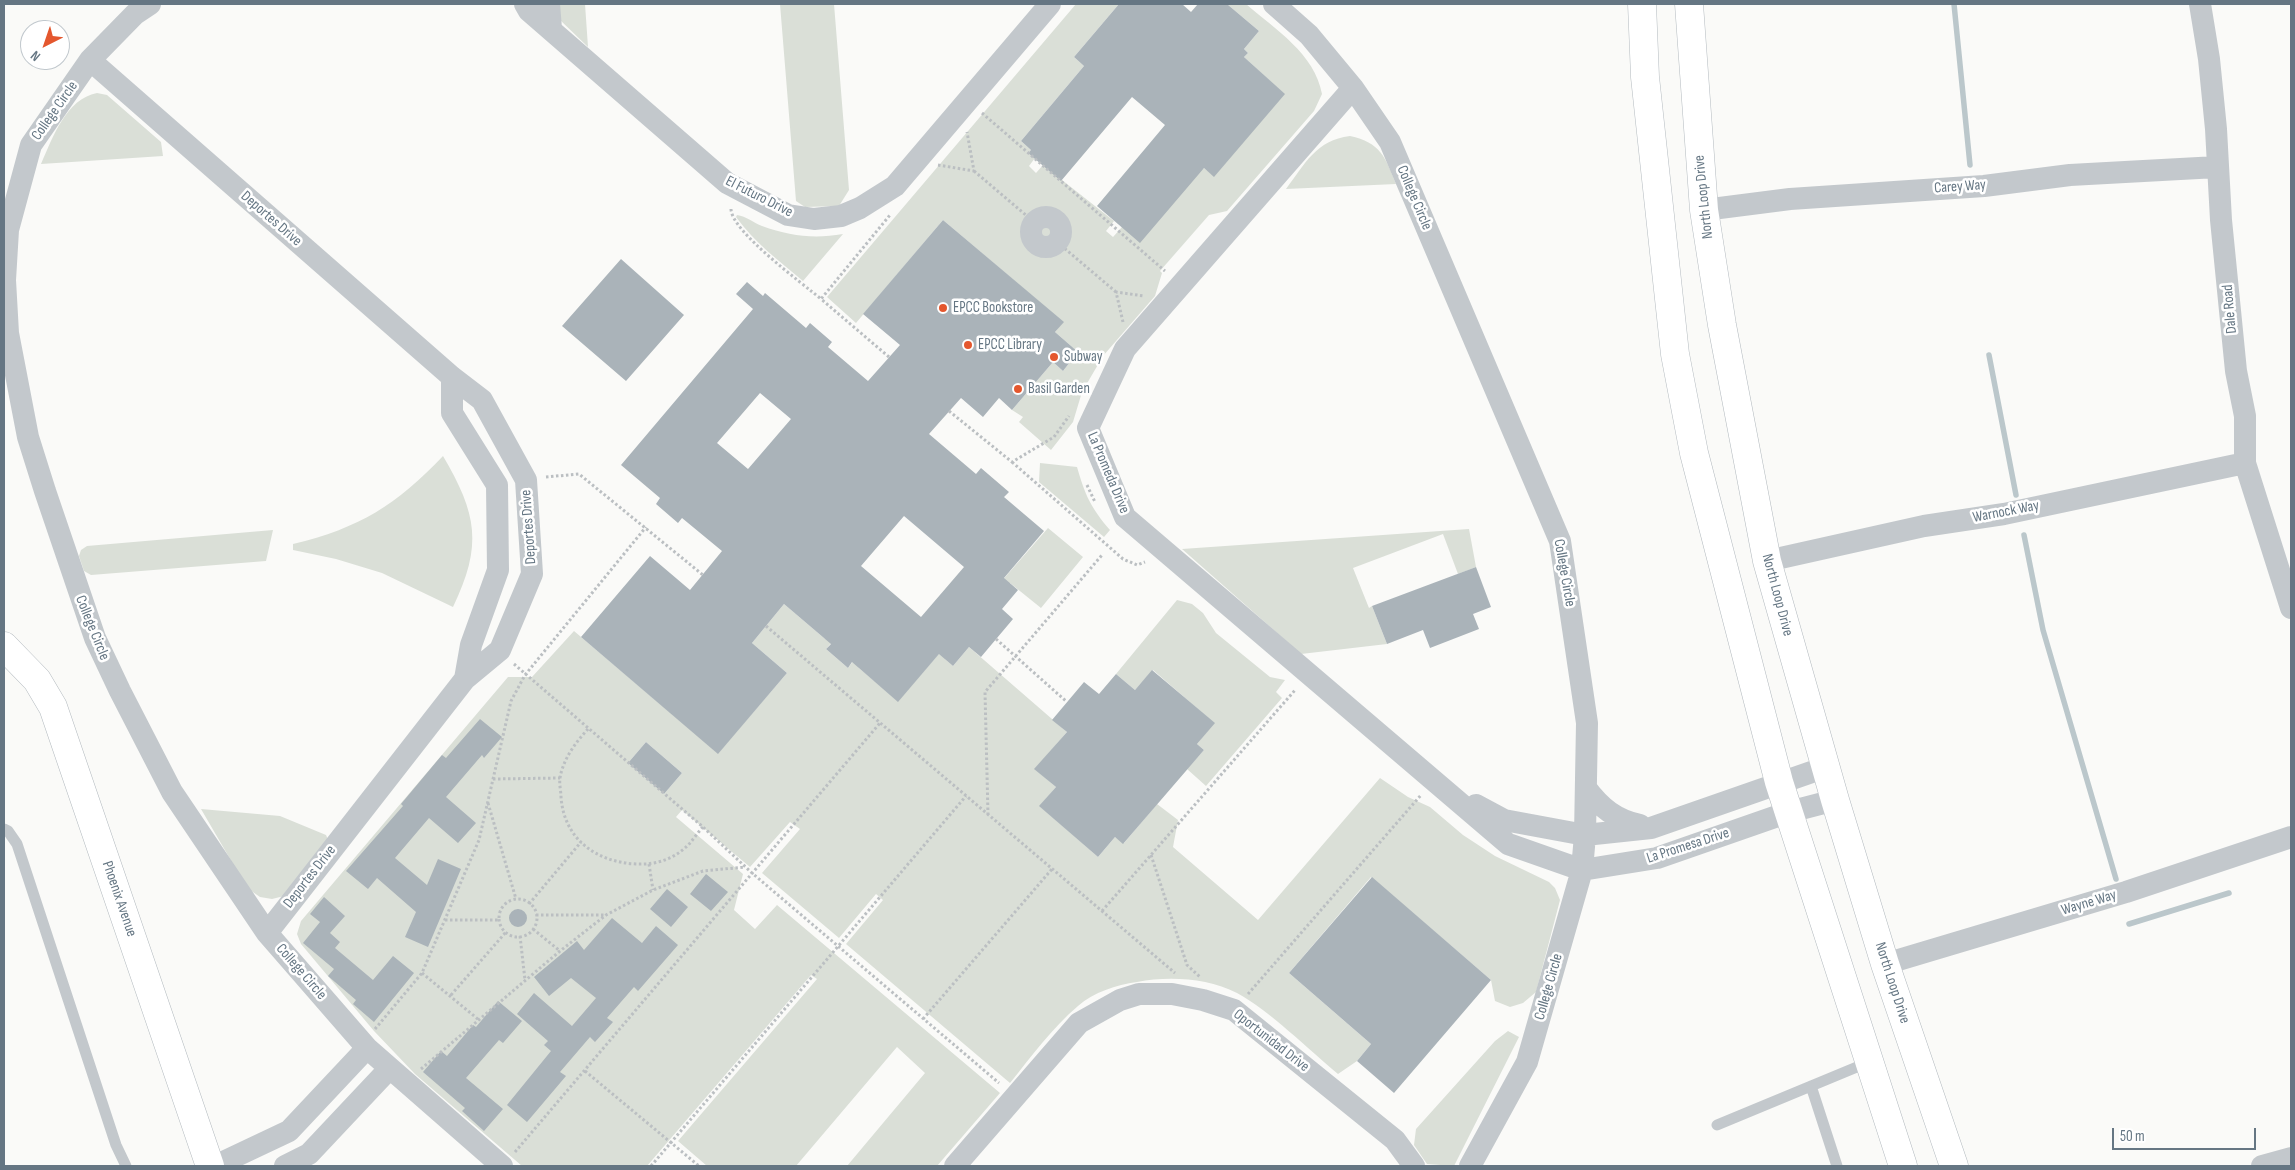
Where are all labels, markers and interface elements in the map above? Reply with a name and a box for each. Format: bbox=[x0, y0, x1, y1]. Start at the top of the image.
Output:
north arrow bbox=[20, 20, 70, 70]
text: N bbox=[27, 47, 44, 65]
street label: College Circle bbox=[28, 78, 82, 144]
street label: North Loop Drive bbox=[1691, 154, 1717, 240]
street label: College Circle bbox=[1392, 163, 1436, 233]
street label: El Futuro Drive bbox=[722, 172, 796, 222]
street label: Carey Way bbox=[1934, 176, 1986, 198]
street label: Deportes Drive bbox=[237, 188, 305, 250]
street label: Dale Road bbox=[2219, 284, 2241, 334]
place label: EPCC Bookstore bbox=[953, 299, 1033, 317]
marker: EPCC Bookstore bbox=[937, 302, 949, 314]
place label: EPCC Library bbox=[978, 336, 1042, 354]
marker: EPCC Library bbox=[962, 339, 974, 351]
place label: Subway bbox=[1064, 348, 1103, 366]
marker: Subway bbox=[1048, 351, 1060, 363]
place label: Basil Garden bbox=[1028, 380, 1090, 398]
marker: Basil Garden bbox=[1012, 383, 1024, 395]
street label: La Promeda Drive bbox=[1083, 430, 1133, 516]
street label: Deportes Drive bbox=[517, 489, 541, 565]
street label: Warnock Way bbox=[1971, 497, 2041, 527]
street label: College Circle bbox=[1549, 538, 1579, 608]
street label: North Loop Drive bbox=[1757, 552, 1797, 638]
street label: College Circle bbox=[71, 593, 113, 663]
street label: La Promesa Drive bbox=[1644, 824, 1732, 868]
street label: Deportes Drive bbox=[280, 842, 340, 912]
street label: Phoenix Avenue bbox=[98, 859, 140, 939]
street label: Wayne Way bbox=[2059, 886, 2119, 920]
street label: College Circle bbox=[272, 940, 330, 1004]
street label: North Loop Drive bbox=[1870, 940, 1914, 1026]
street label: College Circle bbox=[1531, 952, 1567, 1022]
street label: Oportunidad Drive bbox=[1230, 1006, 1312, 1076]
scale bar bbox=[2115, 1118, 2259, 1150]
text: 50 m bbox=[2120, 1127, 2145, 1146]

